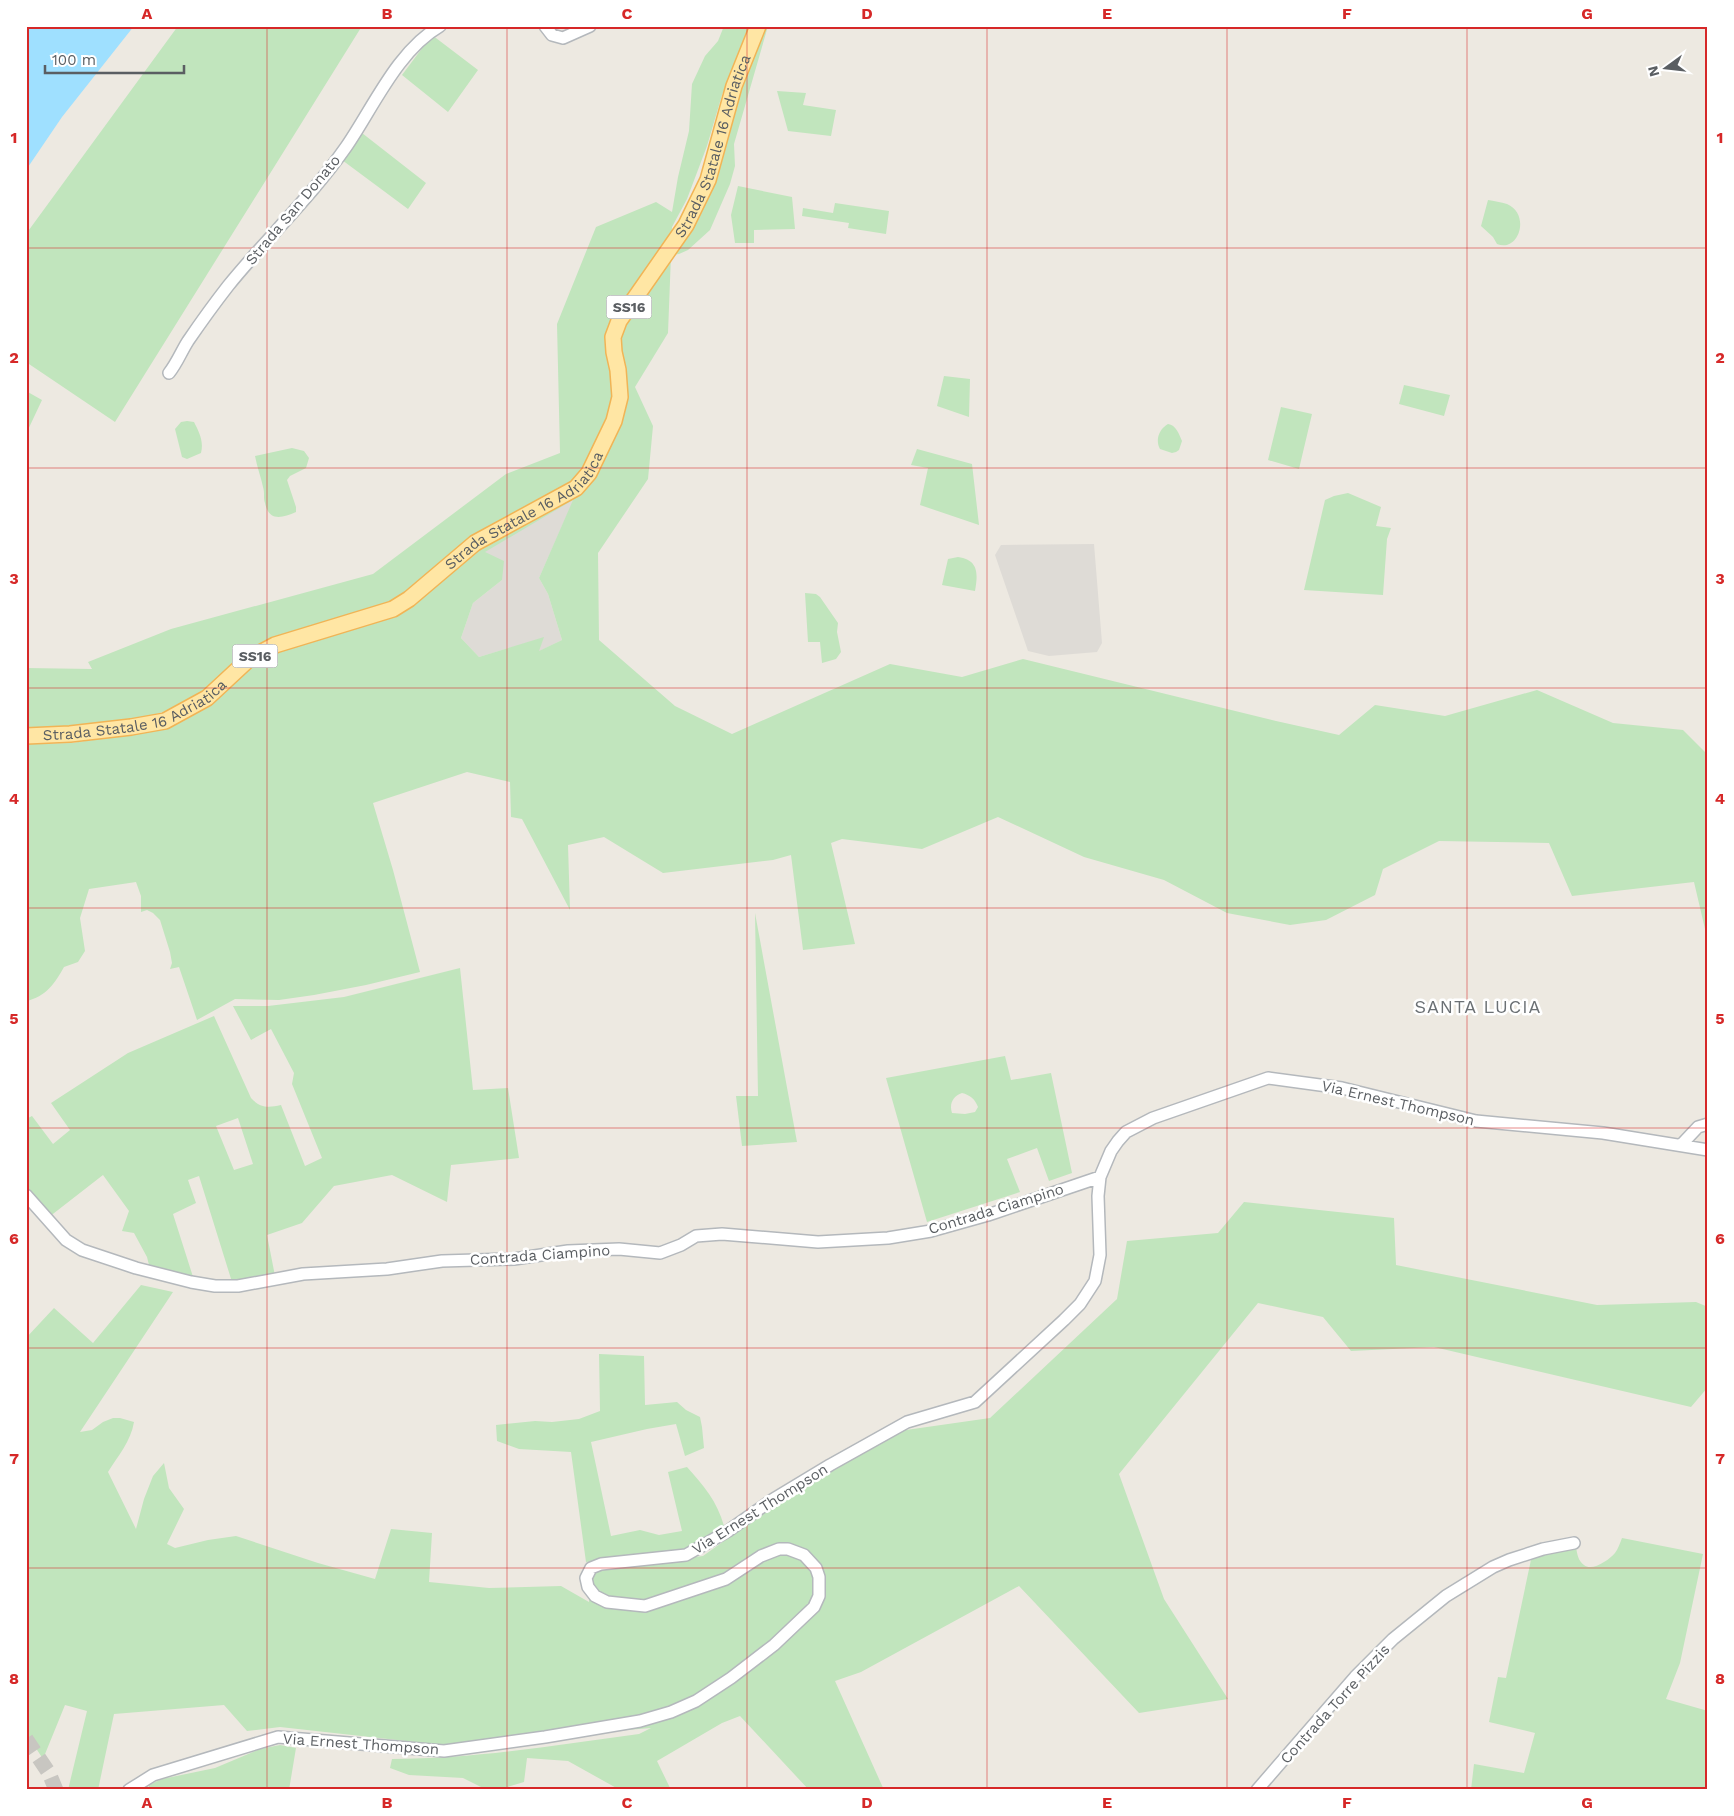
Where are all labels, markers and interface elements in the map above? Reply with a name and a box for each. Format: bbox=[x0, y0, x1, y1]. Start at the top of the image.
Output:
text: A bbox=[142, 4, 153, 23]
text: B bbox=[382, 4, 393, 23]
text: C bbox=[622, 4, 633, 23]
text: D bbox=[861, 4, 873, 23]
text: E bbox=[1102, 4, 1112, 23]
text: F bbox=[1342, 4, 1352, 23]
text: G bbox=[1581, 4, 1593, 23]
scale bar bbox=[45, 42, 184, 74]
north arrow bbox=[1642, 42, 1692, 92]
text: 100 m bbox=[52, 51, 96, 69]
street label: Strada Statale 16 Adriatica bbox=[671, 52, 755, 241]
text: N bbox=[1644, 64, 1663, 78]
text: 1 bbox=[11, 128, 17, 147]
text: 1 bbox=[1717, 128, 1723, 147]
street label: Strada San Donato bbox=[242, 151, 344, 269]
road number: SS16 bbox=[606, 296, 652, 318]
text: 2 bbox=[9, 348, 19, 367]
text: 2 bbox=[1715, 348, 1725, 367]
street label: Strada Statale 16 Adriatica bbox=[441, 448, 607, 574]
text: 3 bbox=[9, 569, 19, 588]
text: 3 bbox=[1715, 569, 1725, 588]
road number: SS16 bbox=[232, 644, 278, 668]
street label: Strada Statale 16 Adriatica bbox=[42, 675, 231, 744]
text: 4 bbox=[9, 789, 19, 808]
text: 4 bbox=[1715, 789, 1725, 808]
district label: SANTA LUCIA bbox=[1415, 996, 1541, 1017]
text: 5 bbox=[9, 1009, 19, 1028]
text: 5 bbox=[1715, 1009, 1725, 1028]
street label: Via Ernest Thompson bbox=[1320, 1077, 1476, 1129]
street label: Contrada Ciampino bbox=[926, 1180, 1066, 1238]
text: 6 bbox=[9, 1229, 19, 1248]
text: 6 bbox=[1715, 1229, 1725, 1248]
street label: Contrada Ciampino bbox=[469, 1241, 611, 1269]
text: 7 bbox=[9, 1449, 19, 1468]
text: 7 bbox=[1715, 1449, 1725, 1468]
street label: Via Ernest Thompson bbox=[689, 1460, 831, 1558]
street label: Contrada Torre Pizzis bbox=[1277, 1640, 1393, 1767]
text: 8 bbox=[9, 1669, 19, 1688]
text: 8 bbox=[1715, 1669, 1725, 1688]
street label: Via Ernest Thompson bbox=[282, 1730, 440, 1758]
text: A bbox=[142, 1793, 153, 1812]
text: B bbox=[382, 1793, 393, 1812]
text: C bbox=[622, 1793, 633, 1812]
text: D bbox=[861, 1793, 873, 1812]
text: E bbox=[1102, 1793, 1112, 1812]
text: F bbox=[1342, 1793, 1352, 1812]
text: G bbox=[1581, 1793, 1593, 1812]

